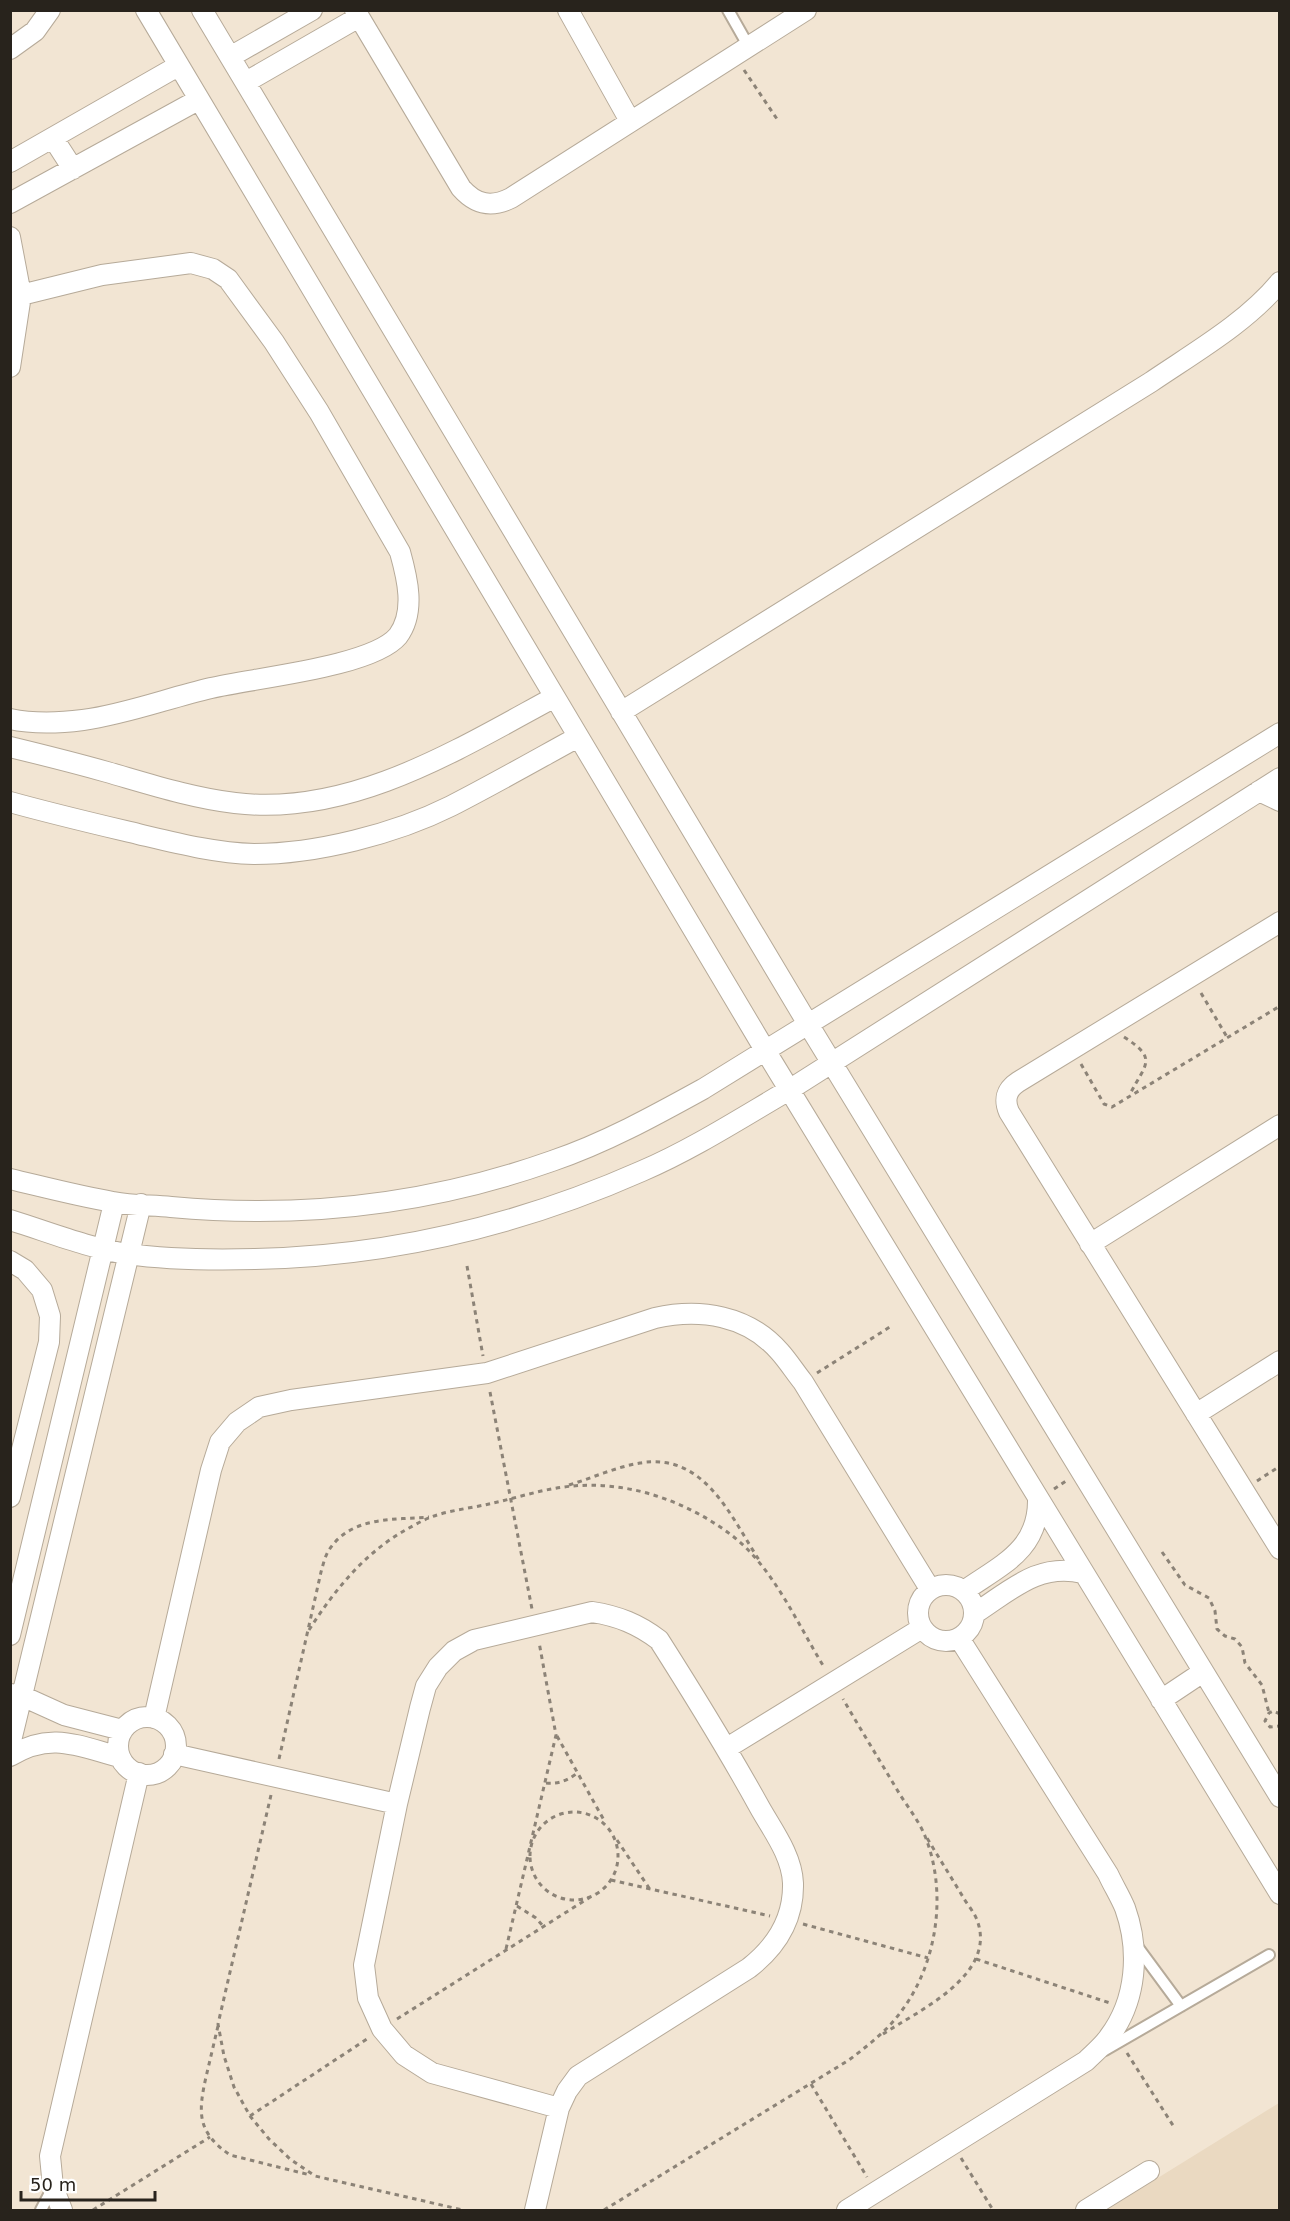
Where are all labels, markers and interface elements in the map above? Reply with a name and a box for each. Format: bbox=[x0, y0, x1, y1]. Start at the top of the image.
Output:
scale bar bbox=[21, 2164, 154, 2202]
text: 50 m bbox=[30, 2174, 76, 2195]

